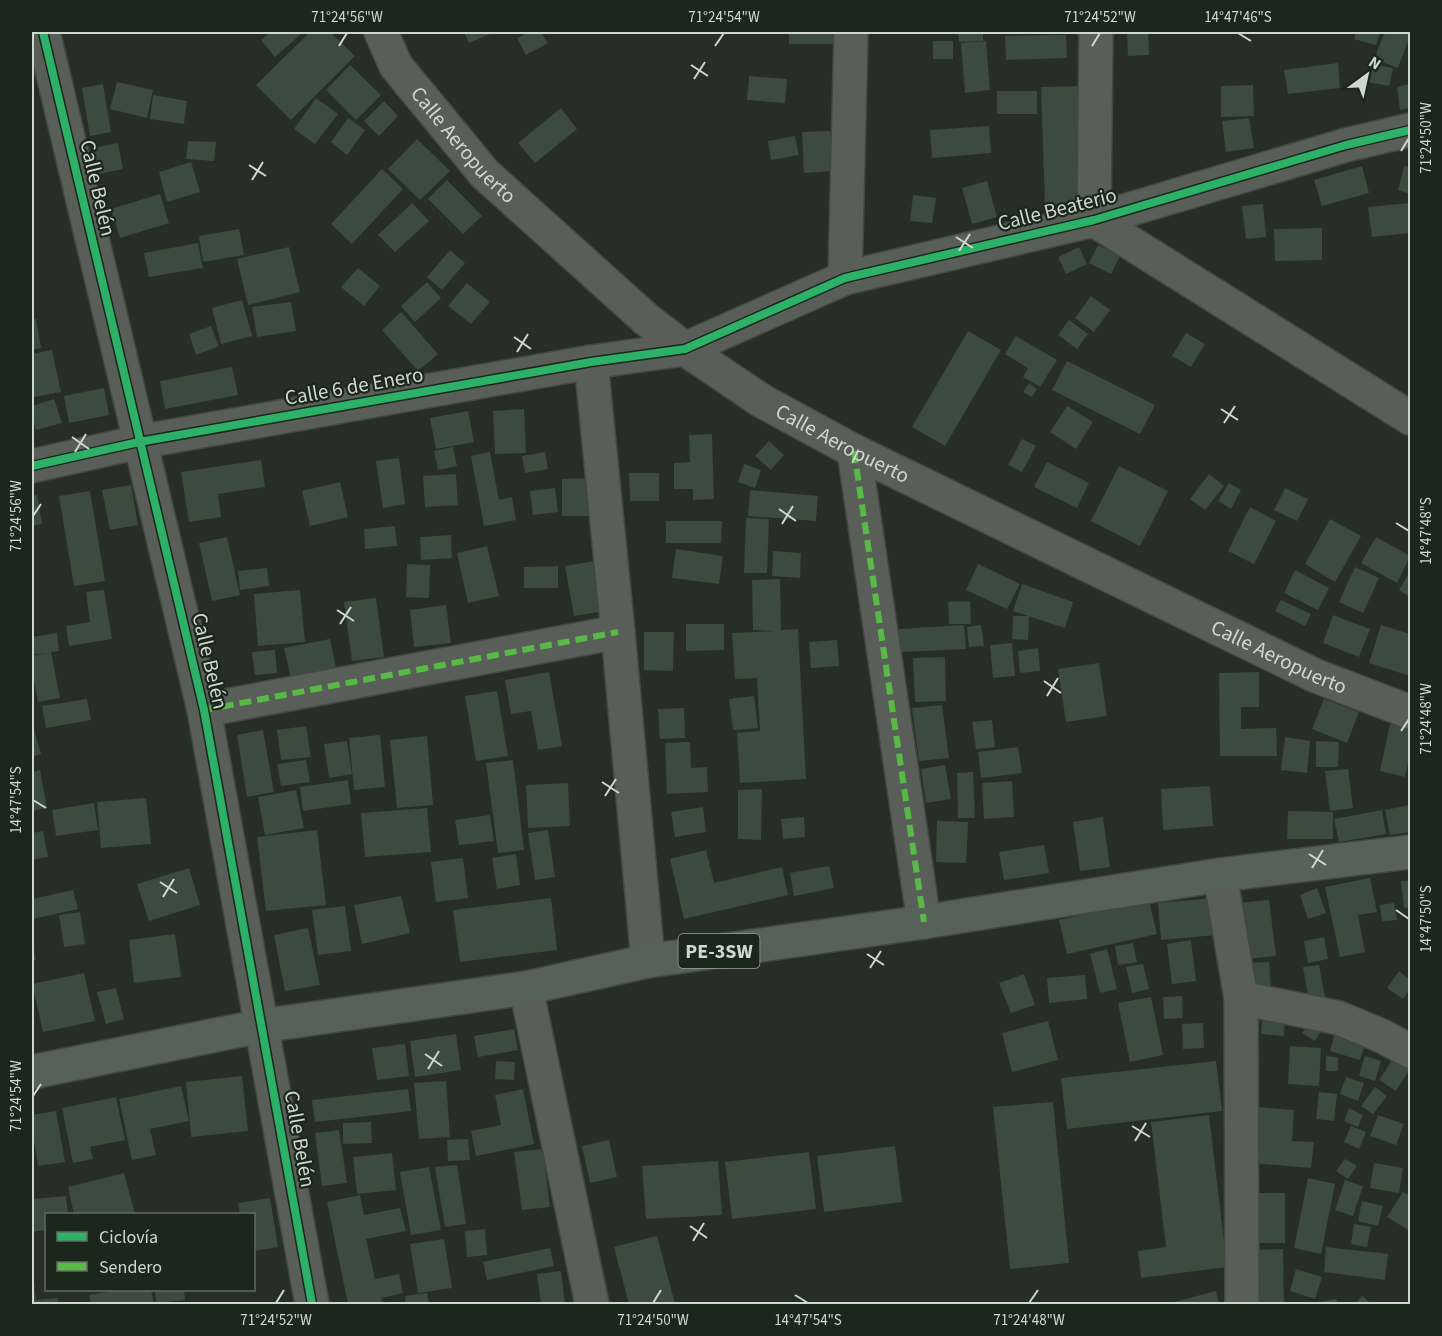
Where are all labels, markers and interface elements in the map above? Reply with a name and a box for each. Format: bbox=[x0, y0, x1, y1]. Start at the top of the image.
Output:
text: 71°24'56"W bbox=[311, 7, 383, 28]
text: 71°24'54"W bbox=[688, 7, 760, 28]
text: 71°24'52"W bbox=[1064, 7, 1136, 28]
text: 14°47'46"S bbox=[1204, 7, 1272, 28]
north arrow bbox=[1337, 45, 1397, 105]
text: N bbox=[1364, 51, 1385, 75]
street label: Calle Aeropuerto bbox=[404, 80, 523, 210]
text: 71°24'50"W bbox=[1416, 102, 1437, 174]
street label: Calle Belén bbox=[72, 137, 124, 239]
street label: Calle Beaterio bbox=[994, 180, 1120, 238]
street label: Calle 6 de Enero bbox=[282, 359, 426, 413]
street label: Calle Aeropuerto bbox=[770, 396, 915, 491]
text: 71°24'56"W bbox=[6, 480, 27, 552]
text: 14°47'48"S bbox=[1416, 497, 1437, 565]
street label: Calle Belén bbox=[184, 610, 236, 712]
street label: Calle Aeropuerto bbox=[1206, 612, 1351, 702]
text: 71°24'48"W bbox=[1416, 683, 1437, 755]
text: 14°47'54"S bbox=[6, 766, 27, 834]
text: 14°47'50"S bbox=[1416, 885, 1437, 953]
road number: PE-3SW bbox=[678, 934, 760, 968]
text: 71°24'54"W bbox=[6, 1060, 27, 1132]
street label: Calle Belén bbox=[277, 1088, 323, 1190]
legend bbox=[45, 1213, 255, 1291]
text: Ciclovía bbox=[99, 1225, 158, 1250]
text: Sendero bbox=[99, 1255, 162, 1280]
text: 71°24'52"W bbox=[240, 1310, 312, 1331]
text: 71°24'50"W bbox=[617, 1310, 689, 1331]
text: 14°47'54"S bbox=[774, 1310, 842, 1331]
text: 71°24'48"W bbox=[993, 1310, 1065, 1331]

